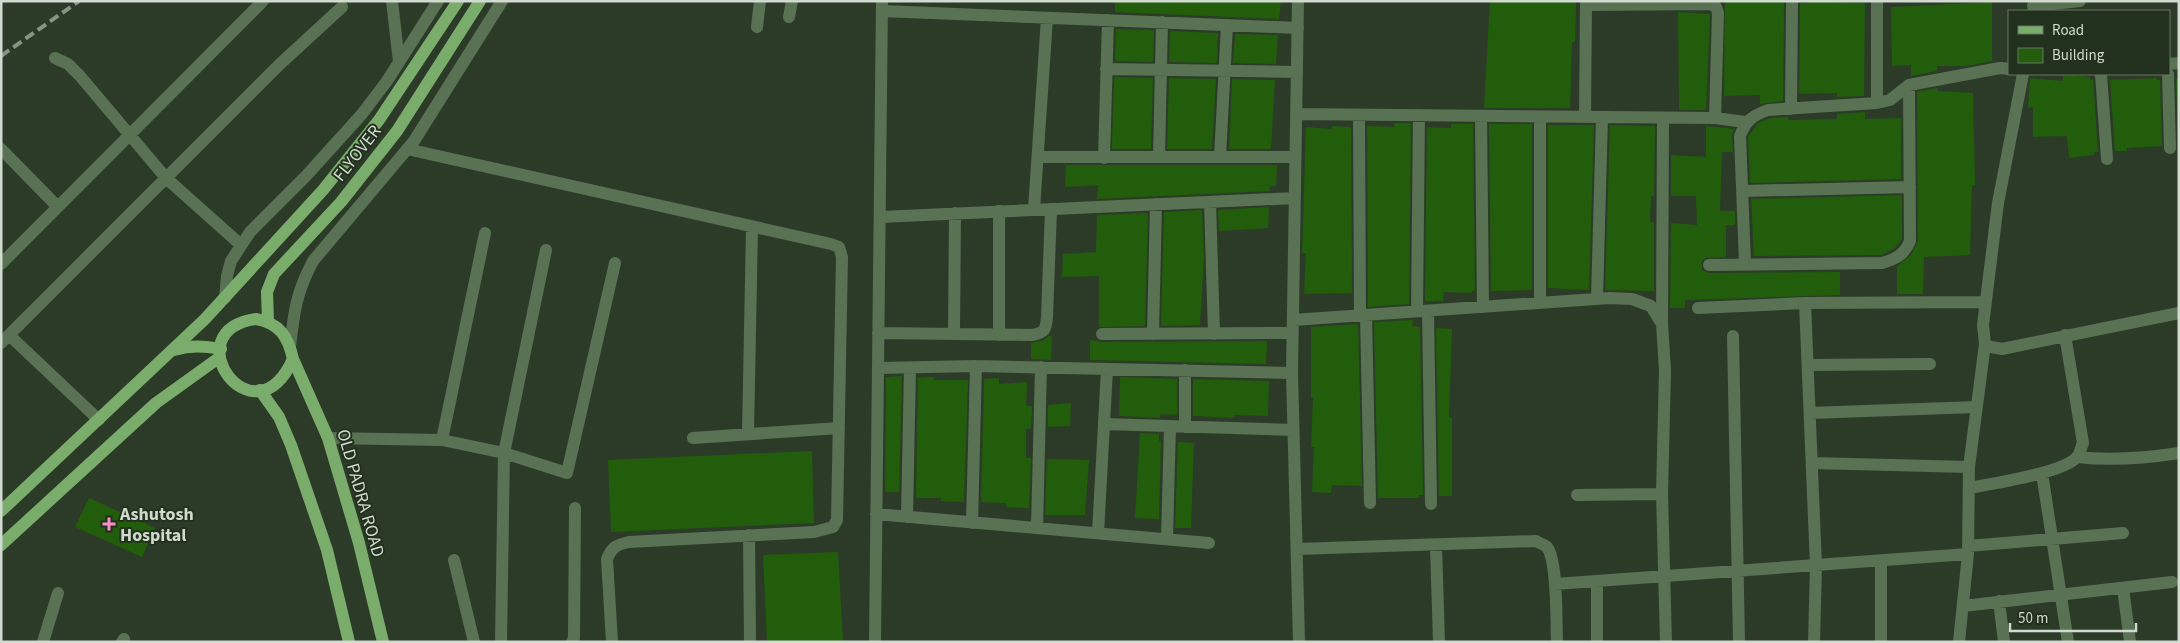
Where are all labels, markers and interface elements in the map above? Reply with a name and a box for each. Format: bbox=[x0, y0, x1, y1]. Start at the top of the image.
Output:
legend bbox=[2008, 10, 2170, 75]
text: Road bbox=[2052, 20, 2084, 41]
text: Building bbox=[2052, 45, 2105, 66]
street label: FLYOVER bbox=[327, 120, 387, 187]
street label: OLD PADRA ROAD bbox=[330, 426, 391, 560]
place label: Ashutosh Hospital bbox=[119, 502, 194, 548]
marker: Ashutosh Hospital bbox=[102, 517, 116, 531]
scale bar bbox=[2010, 600, 2136, 632]
text: 50 m bbox=[2018, 608, 2048, 629]

